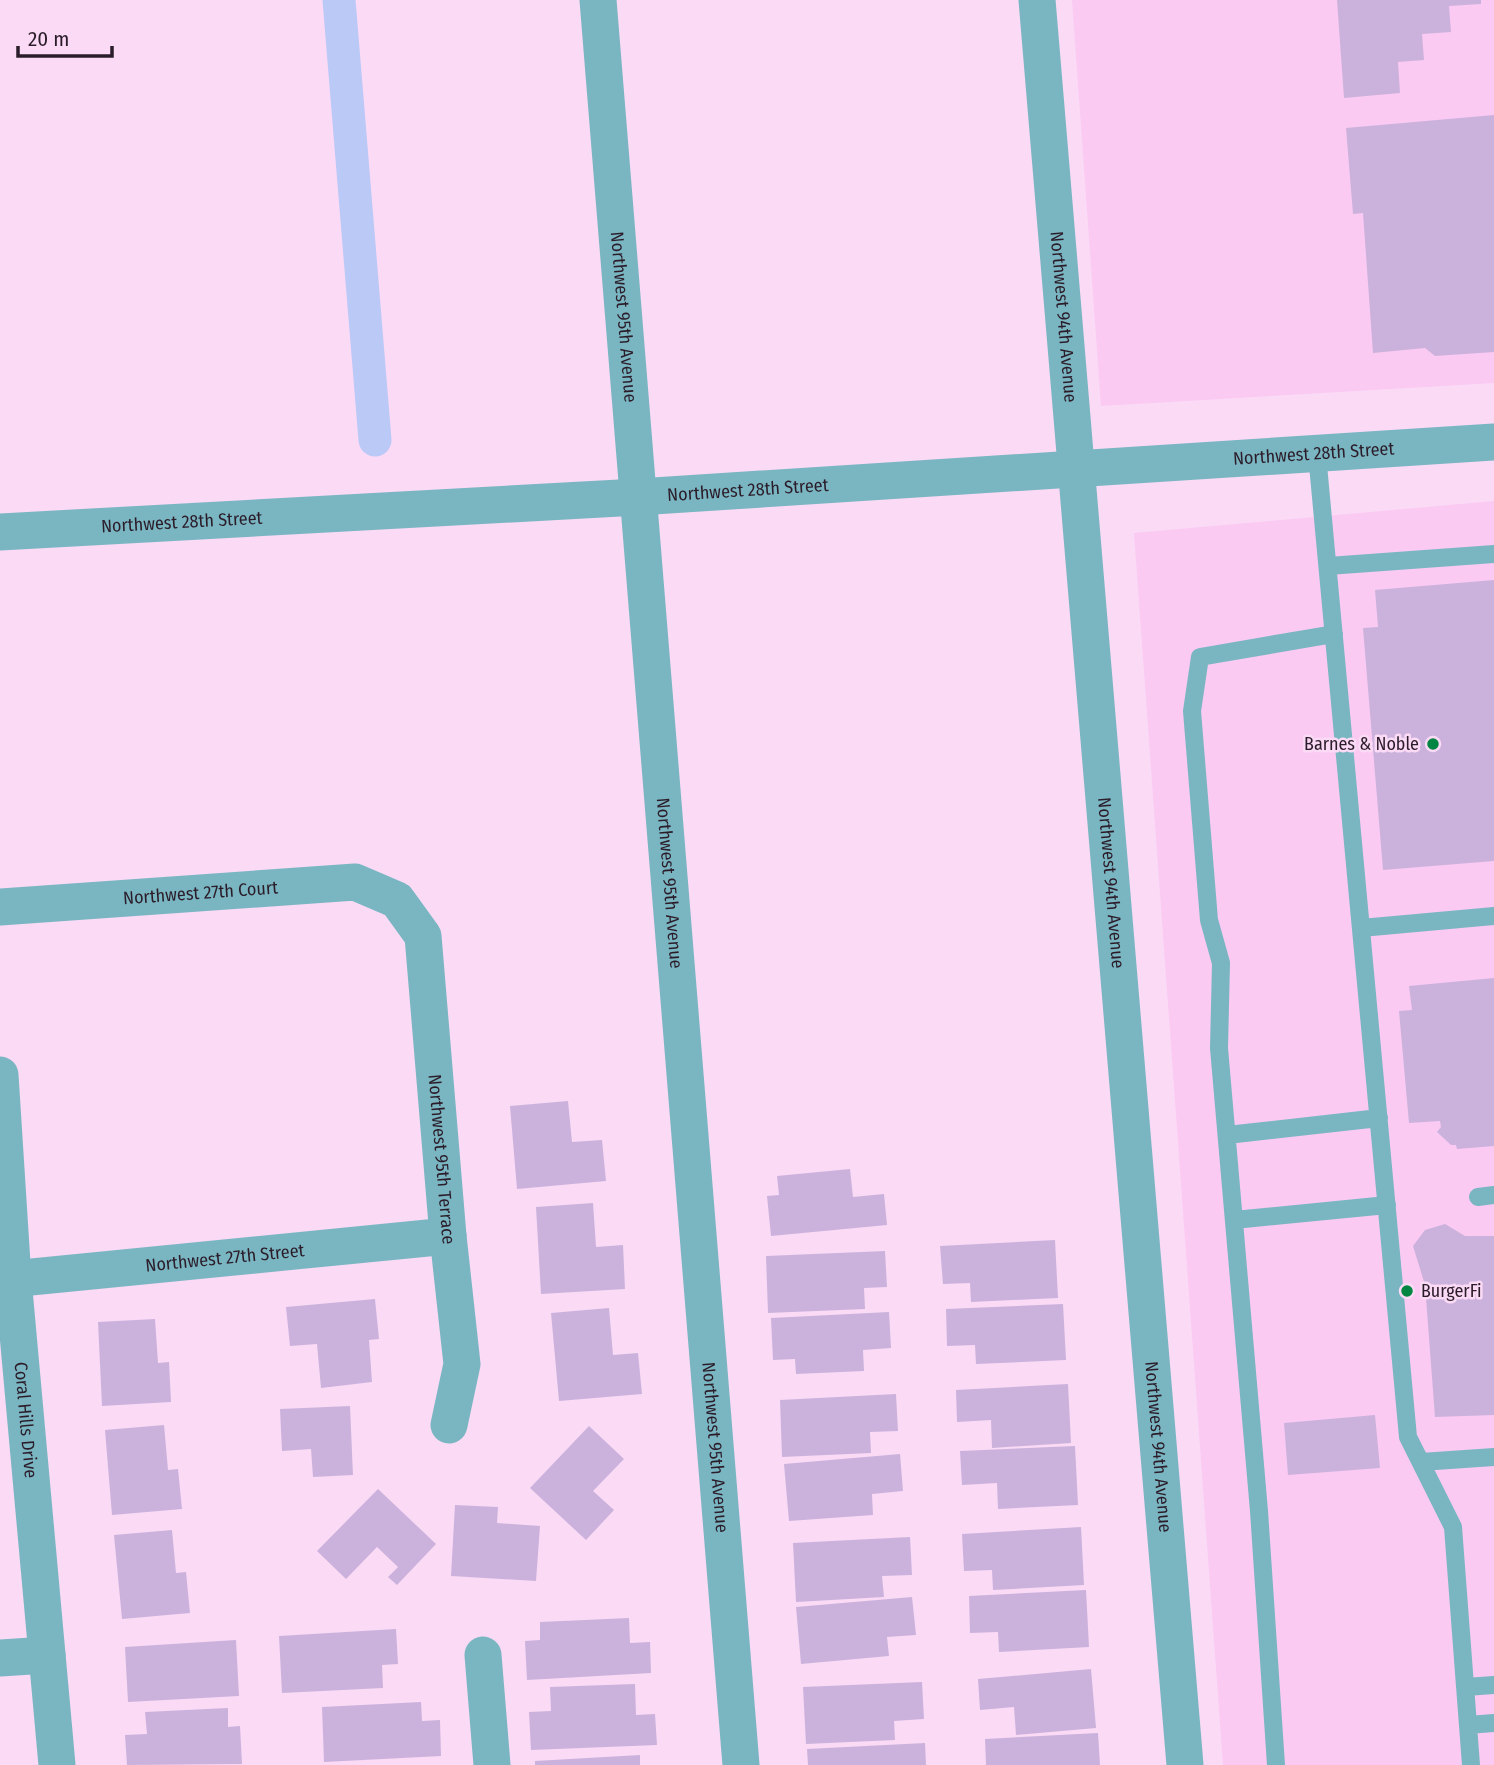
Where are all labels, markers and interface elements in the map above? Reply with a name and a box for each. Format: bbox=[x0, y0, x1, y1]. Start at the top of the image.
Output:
scale bar bbox=[18, 14, 112, 58]
text: 20 m bbox=[28, 26, 69, 52]
street label: Northwest 94th Avenue bbox=[1045, 230, 1082, 403]
street label: Northwest 95th Avenue bbox=[606, 231, 642, 403]
street label: Northwest 28th Street bbox=[1232, 437, 1395, 470]
street label: Northwest 28th Street bbox=[667, 474, 829, 506]
street label: Northwest 28th Street bbox=[100, 507, 263, 537]
place label: Barnes & Noble bbox=[1304, 733, 1419, 755]
marker: Barnes & Noble bbox=[1425, 736, 1441, 752]
street label: Northwest 94th Avenue bbox=[1093, 796, 1129, 969]
street label: Northwest 95th Avenue bbox=[652, 797, 687, 969]
street label: Northwest 27th Court bbox=[122, 876, 279, 909]
street label: Northwest 95th Terrace bbox=[424, 1073, 460, 1245]
street label: Northwest 27th Street bbox=[144, 1239, 306, 1277]
place label: BurgerFi bbox=[1421, 1280, 1481, 1302]
marker: BurgerFi bbox=[1399, 1283, 1415, 1299]
street label: Northwest 94th Avenue bbox=[1140, 1360, 1176, 1533]
street label: Coral Hills Drive bbox=[10, 1361, 42, 1479]
street label: Northwest 95th Avenue bbox=[697, 1361, 733, 1534]

